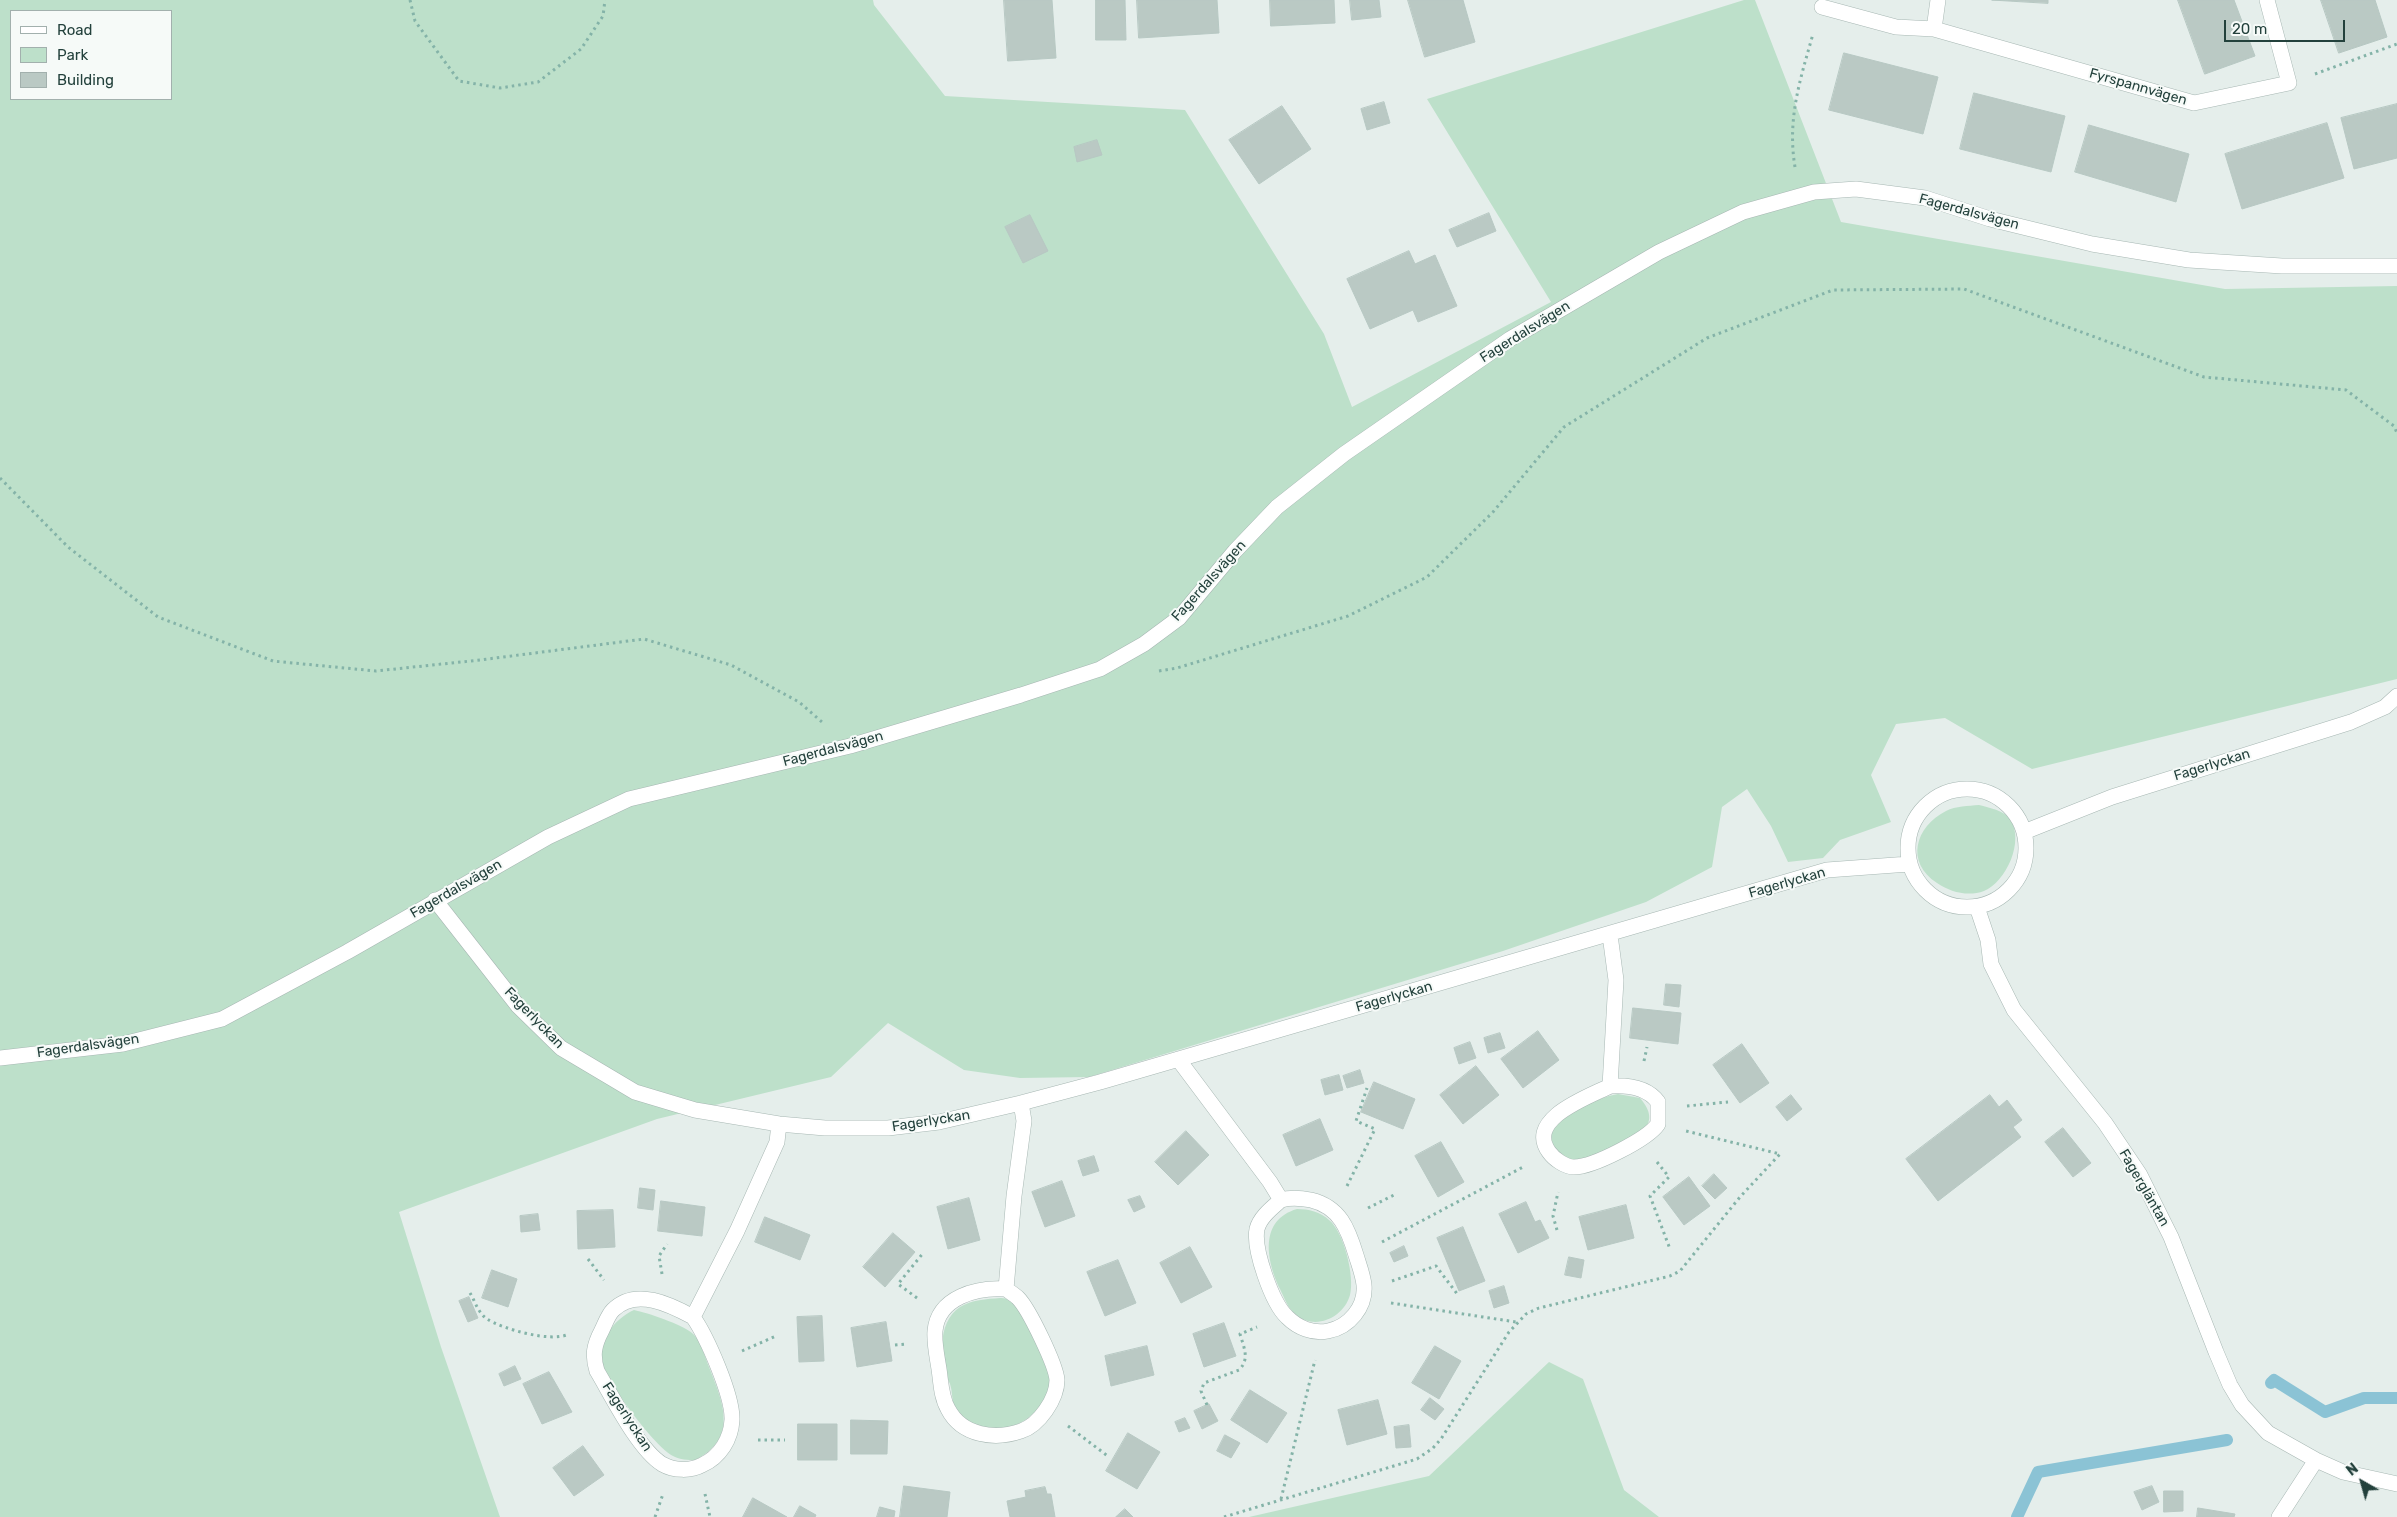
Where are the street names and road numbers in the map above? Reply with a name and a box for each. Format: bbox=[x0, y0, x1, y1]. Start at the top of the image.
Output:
street label: Fyrspannvägen bbox=[2087, 65, 2189, 109]
street label: Fagerdalsvägen bbox=[1917, 191, 2021, 233]
street label: Fagerdalsvägen bbox=[1477, 298, 1573, 366]
street label: Fagerdalsvägen bbox=[1168, 537, 1250, 625]
street label: Fagerdalsvägen bbox=[781, 728, 885, 770]
street label: Fagerlyckan bbox=[2172, 745, 2252, 785]
street label: Fagerdalsvägen bbox=[407, 856, 505, 922]
street label: Fagerlyckan bbox=[1747, 864, 1827, 902]
street label: Fagerlyckan bbox=[1354, 978, 1434, 1016]
street label: Fagerlyckan bbox=[501, 984, 567, 1052]
street label: Fagerdalsvägen bbox=[36, 1031, 140, 1061]
street label: Fagerlyckan bbox=[891, 1107, 971, 1135]
street label: Fagergläntan bbox=[2115, 1146, 2173, 1230]
street label: Fagerlyckan bbox=[598, 1379, 656, 1455]

